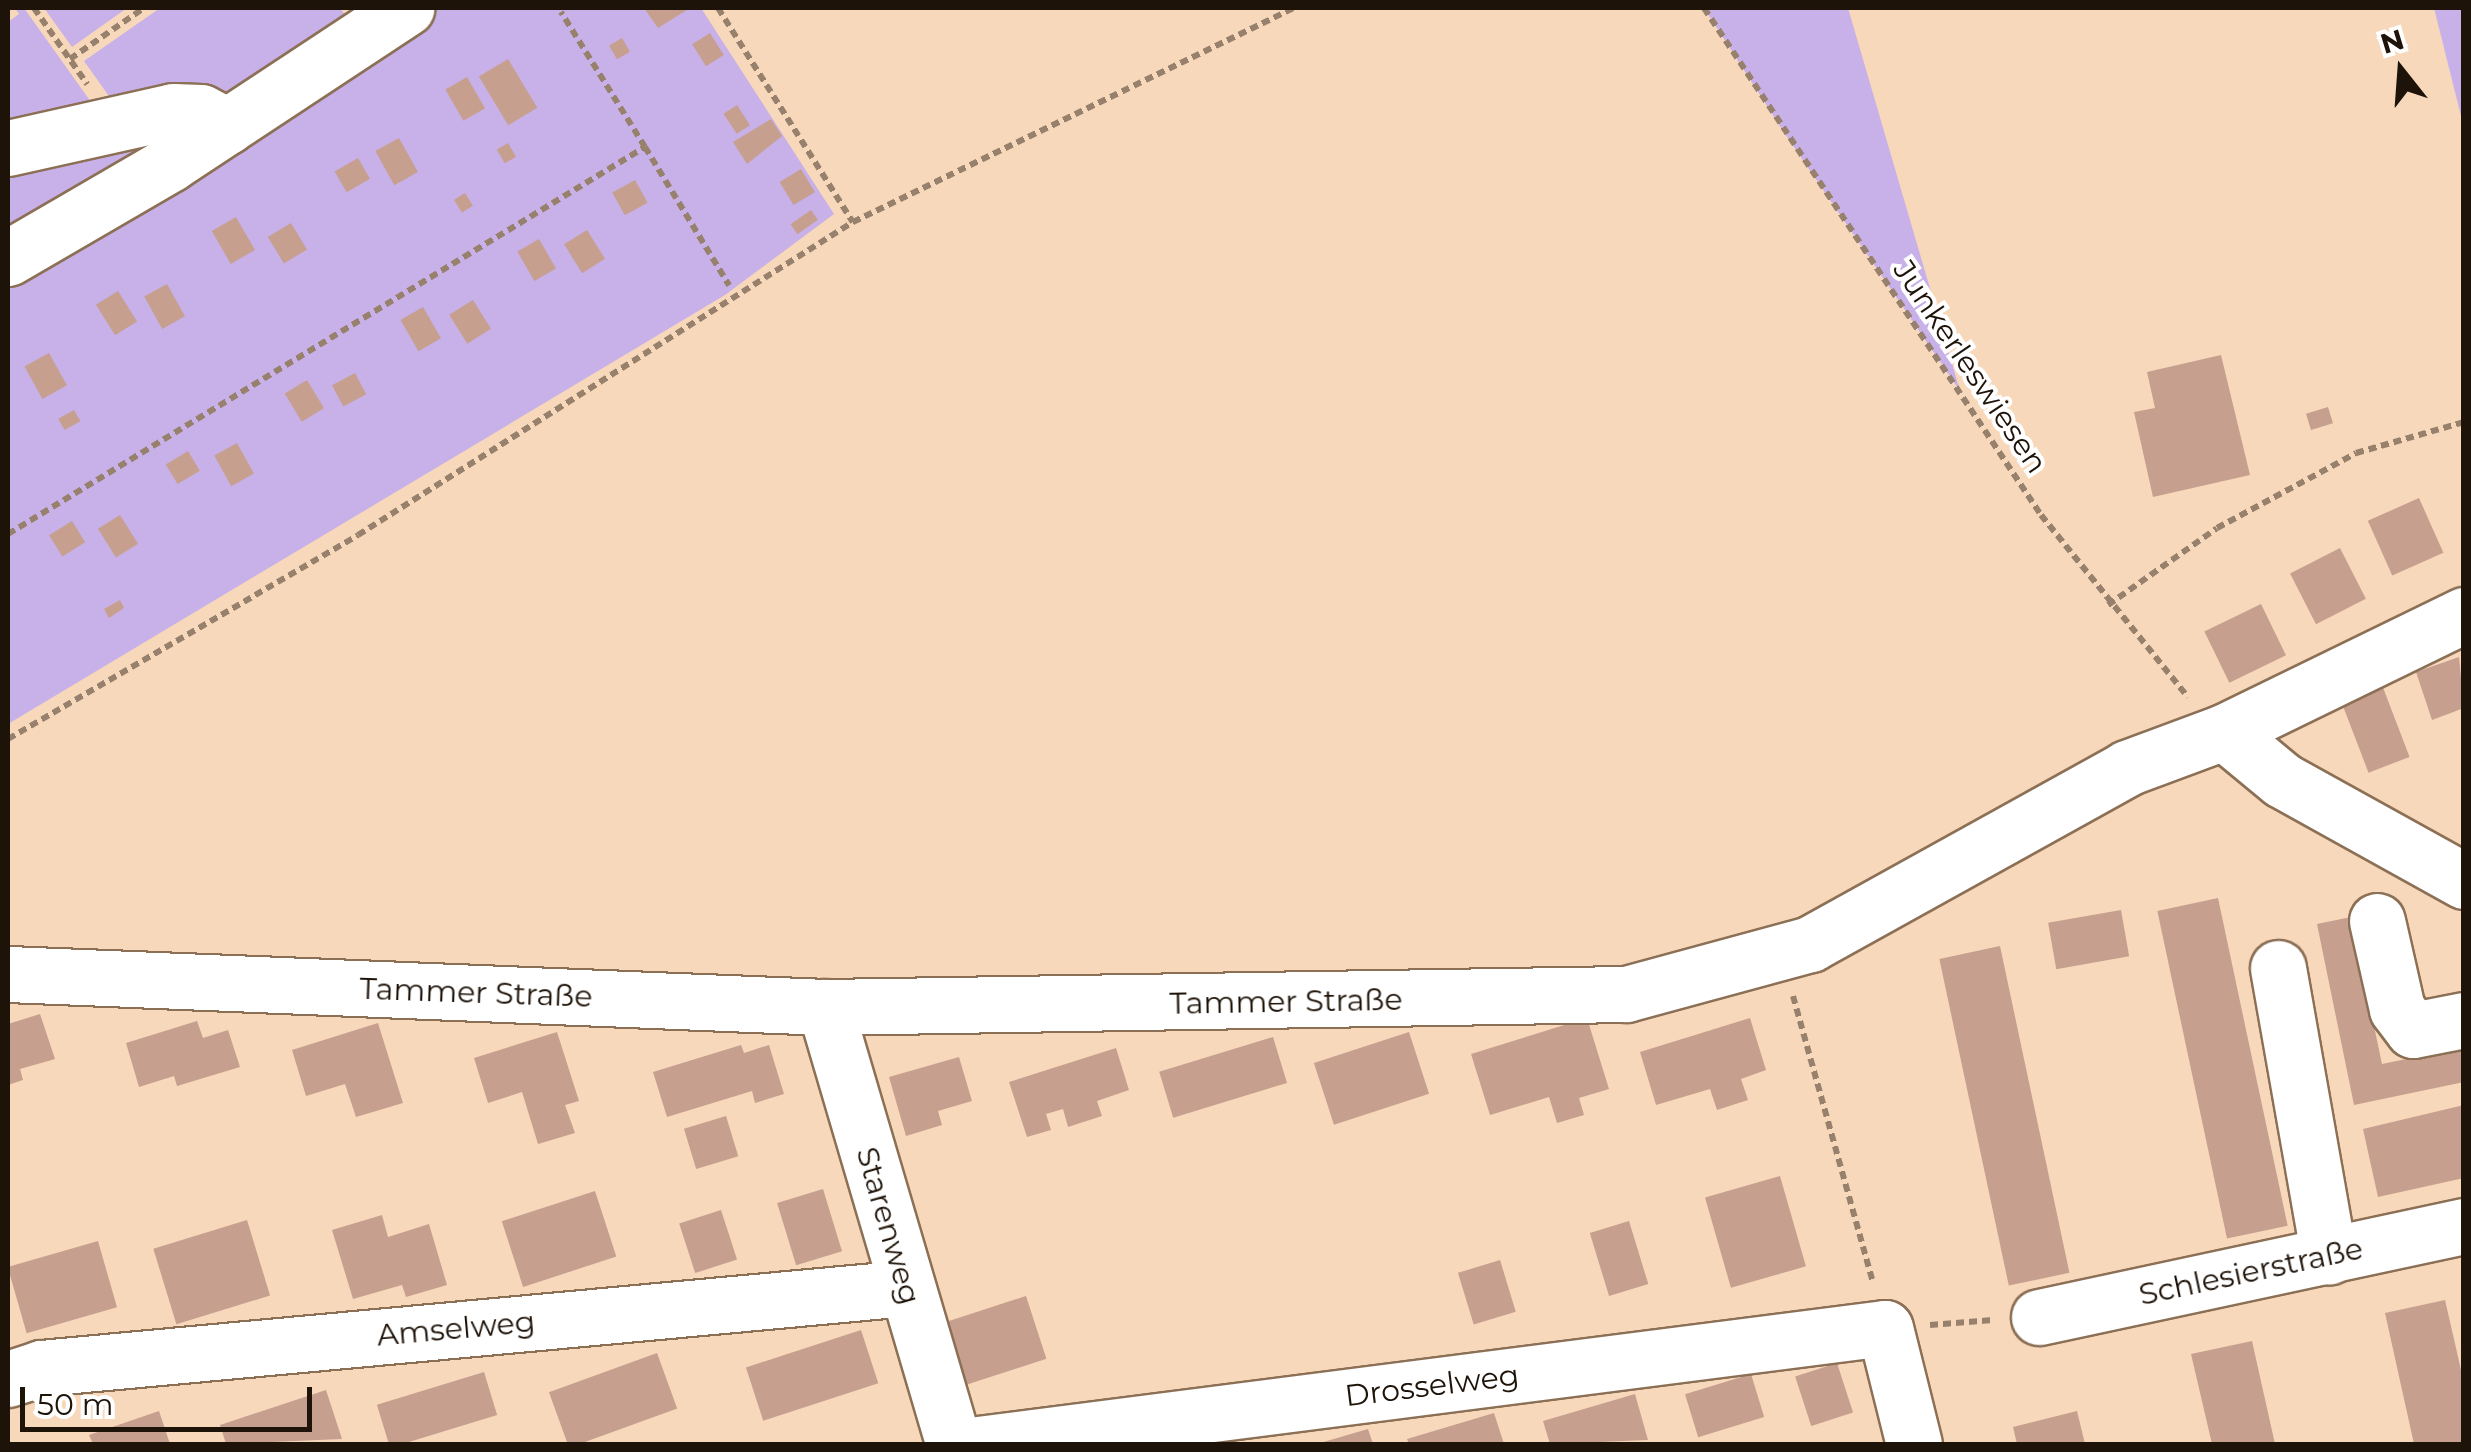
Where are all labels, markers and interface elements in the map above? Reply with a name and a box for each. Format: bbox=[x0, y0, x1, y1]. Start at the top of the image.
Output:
north arrow bbox=[2351, 20, 2451, 120]
text: N bbox=[2376, 22, 2408, 61]
street label: Junkerleswiesen bbox=[1886, 254, 2054, 480]
street label: Tammer Straße bbox=[359, 971, 593, 1015]
street label: Tammer Straße bbox=[1169, 982, 1403, 1022]
street label: Starenweg bbox=[848, 1143, 928, 1309]
street label: Schlesierstraße bbox=[2136, 1231, 2366, 1313]
street label: Amselweg bbox=[375, 1304, 537, 1354]
street label: Drosselweg bbox=[1343, 1357, 1521, 1415]
scale bar bbox=[25, 1367, 318, 1429]
text: 50 m bbox=[37, 1386, 114, 1423]

